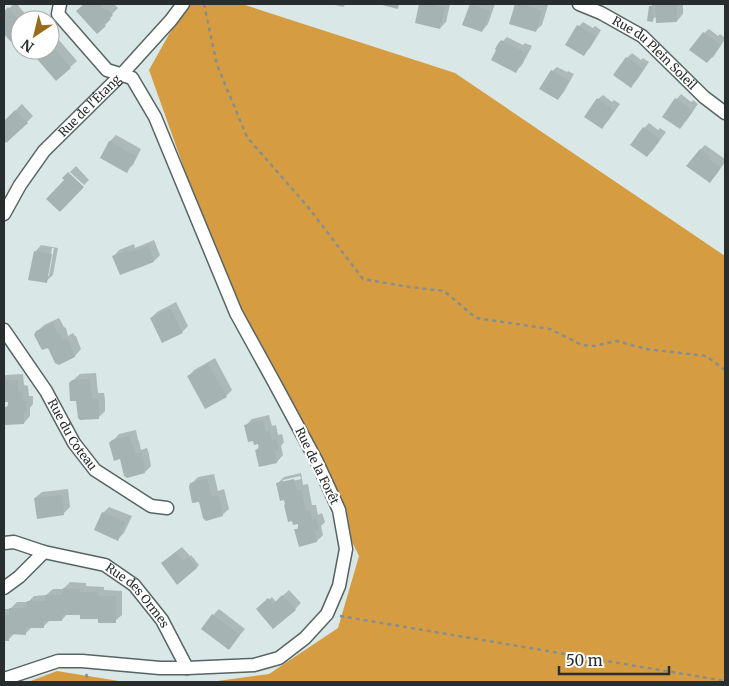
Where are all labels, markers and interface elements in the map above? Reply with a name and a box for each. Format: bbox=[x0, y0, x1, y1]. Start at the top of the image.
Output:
north arrow bbox=[10, 10, 60, 60]
street label: Rue du Plein Soleil bbox=[610, 13, 700, 93]
text: N bbox=[18, 35, 37, 56]
street label: Rue de l'Étang bbox=[55, 71, 124, 140]
street label: Rue du Coteau bbox=[45, 396, 101, 473]
street label: Rue de la Forêt bbox=[292, 425, 343, 507]
street label: Rue des Ormes bbox=[103, 560, 173, 630]
scale bar bbox=[559, 644, 669, 676]
text: 50 m bbox=[566, 651, 603, 670]

